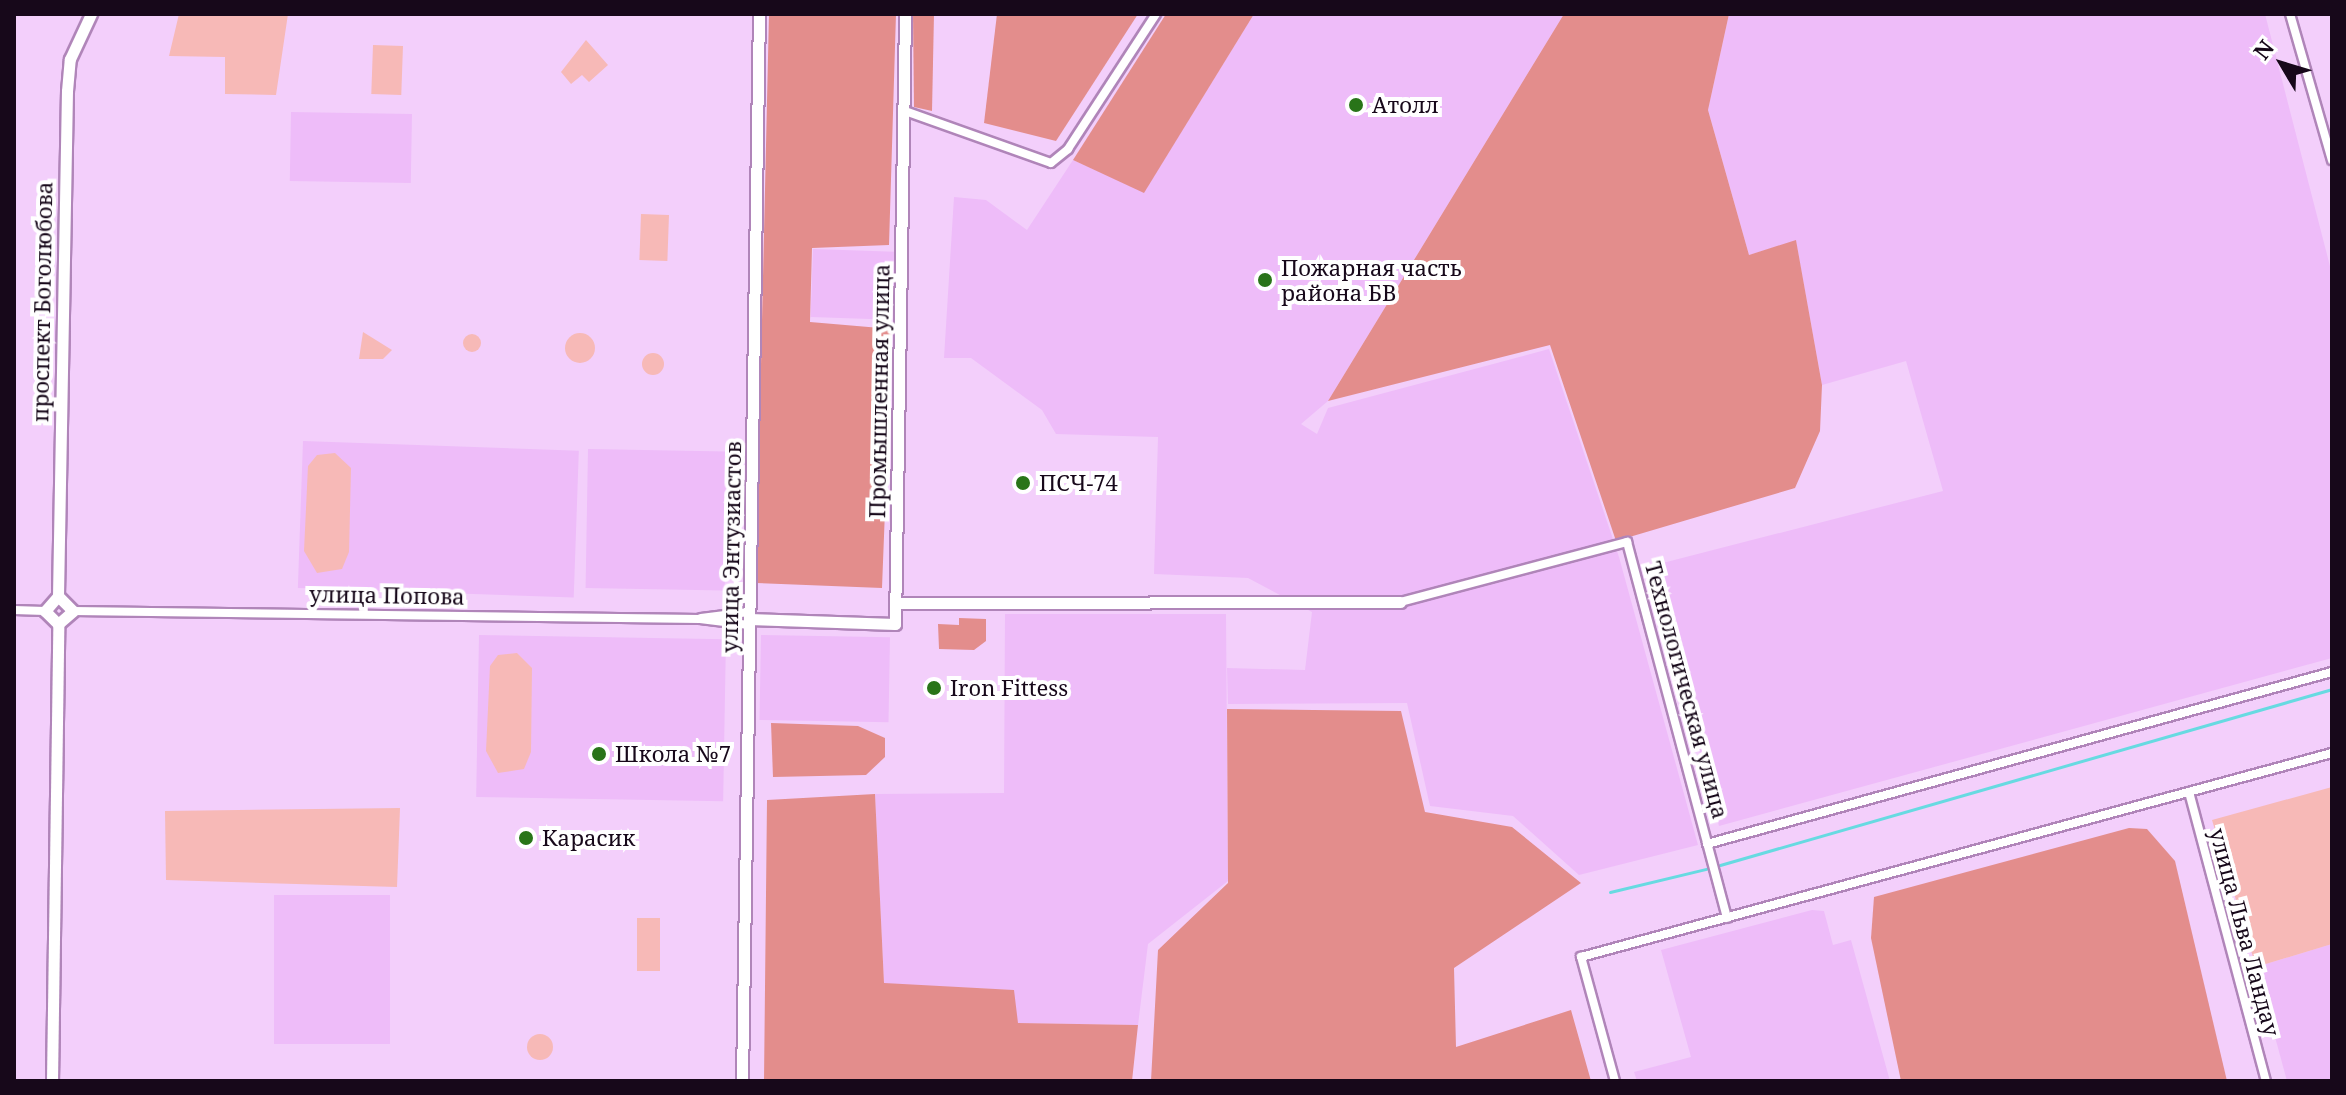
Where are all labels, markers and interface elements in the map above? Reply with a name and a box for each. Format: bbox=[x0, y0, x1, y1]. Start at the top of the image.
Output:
north arrow bbox=[2242, 24, 2322, 104]
text: N bbox=[2246, 33, 2280, 65]
place label: Атолл bbox=[1372, 92, 1439, 118]
marker: Атолл bbox=[1347, 96, 1365, 114]
street label: проспект Боголюбова bbox=[27, 182, 57, 422]
place label: Пожарная часть района БВ bbox=[1281, 254, 1461, 306]
street label: Промышленная улица bbox=[864, 264, 894, 518]
marker: Пожарная часть района БВ bbox=[1256, 271, 1274, 289]
street label: улица Энтузиастов bbox=[716, 441, 746, 653]
place label: ПСЧ-74 bbox=[1039, 470, 1118, 496]
marker: ПСЧ-74 bbox=[1014, 474, 1032, 492]
street label: Технологическая улица bbox=[1640, 558, 1734, 822]
street label: улица Попова bbox=[309, 580, 465, 610]
place label: Iron Fittess bbox=[950, 675, 1068, 701]
marker: Iron Fittess bbox=[925, 679, 943, 697]
place label: Школа №7 bbox=[615, 741, 731, 767]
marker: Школа №7 bbox=[590, 745, 608, 763]
place label: Карасик bbox=[542, 825, 635, 851]
street label: улица Льва Ландау bbox=[2205, 825, 2285, 1039]
marker: Карасик bbox=[517, 829, 535, 847]

